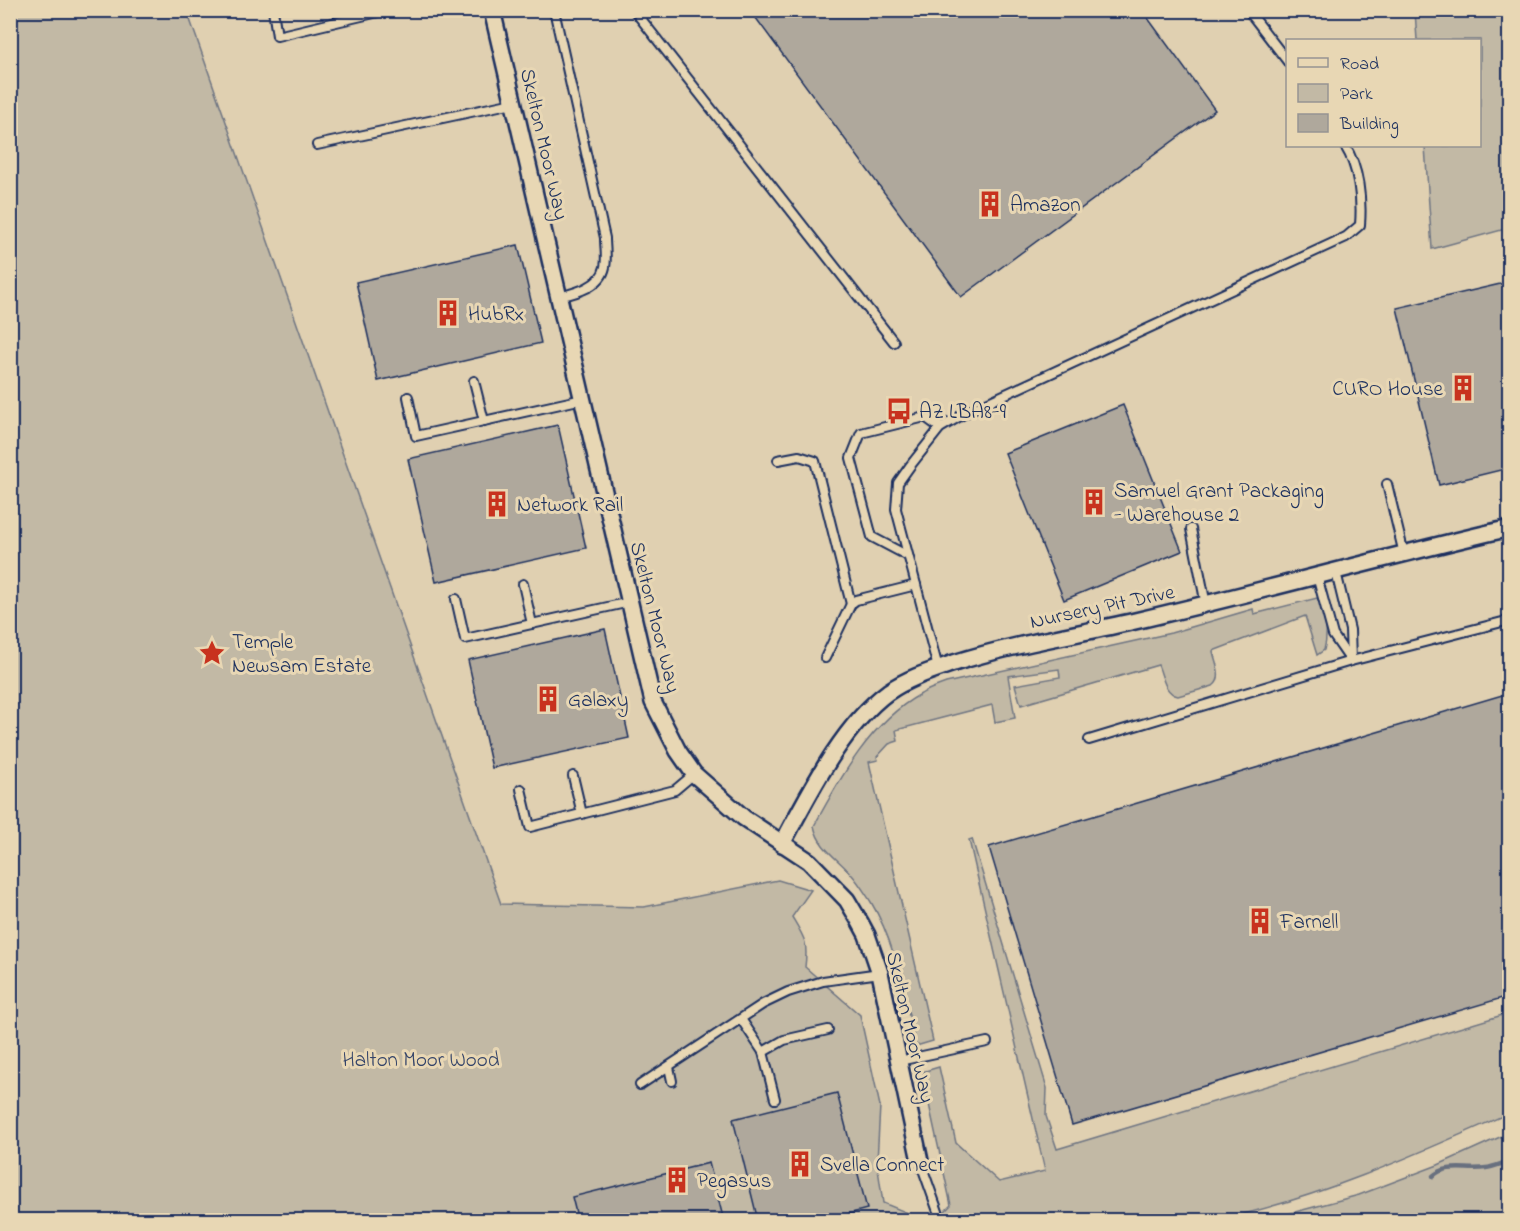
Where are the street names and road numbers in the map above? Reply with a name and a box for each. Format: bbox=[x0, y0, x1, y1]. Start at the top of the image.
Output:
street label: Skelton Moor Way bbox=[509, 66, 575, 224]
street label: Skelton Moor Way bbox=[619, 539, 687, 697]
street label: Nursery Pit Drive bbox=[1027, 578, 1178, 640]
street label: Skelton Moor Way bbox=[875, 949, 941, 1107]

